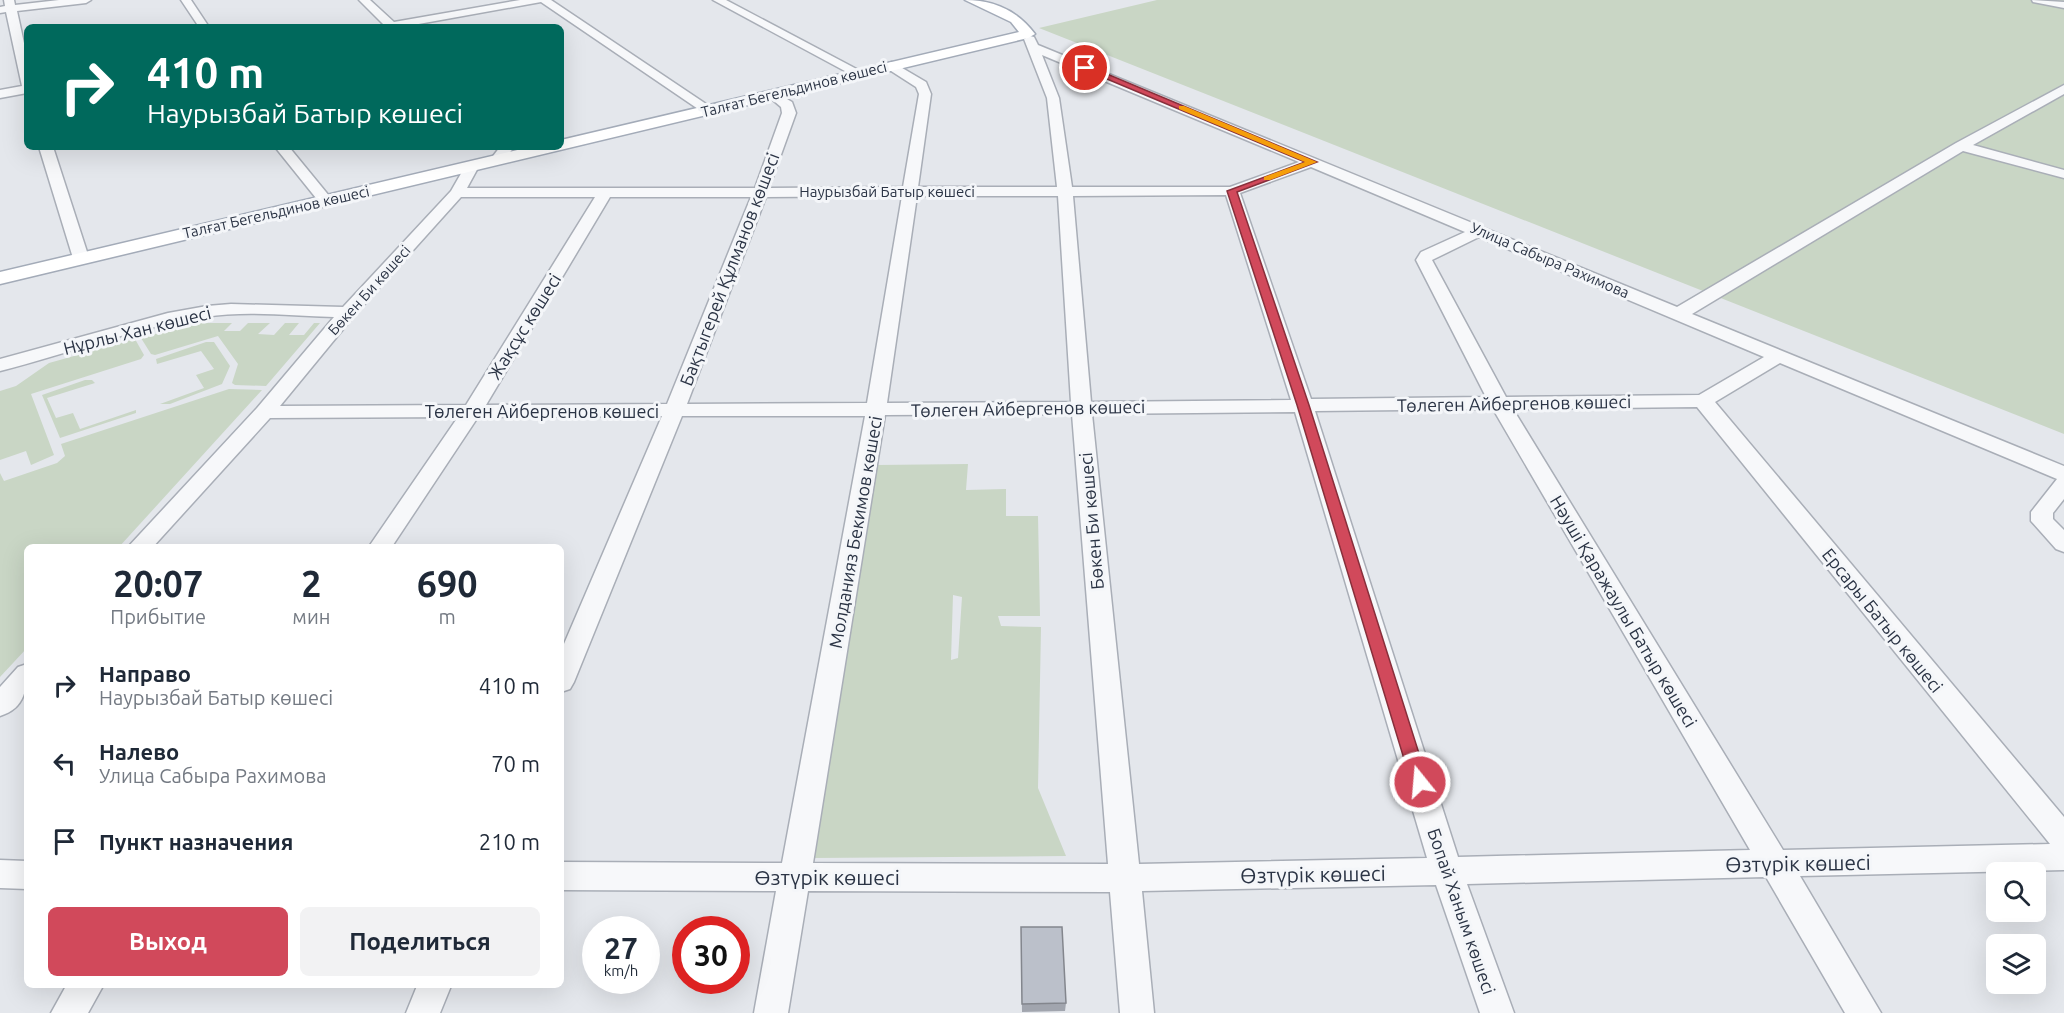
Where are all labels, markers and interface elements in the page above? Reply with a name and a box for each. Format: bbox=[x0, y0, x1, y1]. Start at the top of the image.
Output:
pin bbox=[1059, 42, 1110, 93]
icon: right bbox=[48, 48, 126, 126]
text: 410 m bbox=[147, 49, 264, 96]
icon: arrive bbox=[1068, 51, 1101, 84]
street label: Талғат Бегельдинов көшесі bbox=[699, 58, 889, 120]
text: Наурызбай Батыр көшесі bbox=[147, 98, 463, 128]
street label: Бақтыгерей Құлманов көшесі bbox=[675, 150, 783, 388]
street label: Талғат Бегельдинов көшесі bbox=[181, 182, 371, 242]
street label: Наурызбай Батыр көшесі bbox=[799, 183, 975, 200]
street label: Улица Сабыра Рахимова bbox=[1468, 219, 1632, 301]
street label: Бөкен Би көшесі bbox=[324, 242, 414, 338]
street label: Жақсұс көшесі bbox=[484, 269, 564, 383]
street label: Нұрлы Хан көшесі bbox=[61, 302, 213, 358]
street label: Төлеген Айбергенов көшесі bbox=[1397, 391, 1631, 415]
street label: Төлеген Айбергенов көшесі bbox=[911, 396, 1145, 420]
street label: Төлеген Айбергенов көшесі bbox=[425, 401, 659, 421]
street label: Молданияз Бекимов көшесі bbox=[825, 414, 885, 650]
street label: Бөкен Би көшесі bbox=[1075, 451, 1107, 591]
street label: Нәуші Қаражаулы Батыр көшесі bbox=[1547, 491, 1701, 731]
street label: Ерсары Батыр көшесі bbox=[1819, 544, 1947, 696]
text: 20:07 bbox=[113, 563, 203, 604]
text: 2 bbox=[301, 563, 322, 604]
text: 690 bbox=[417, 563, 478, 604]
text: Прибытие bbox=[110, 605, 206, 628]
text: мин bbox=[292, 605, 330, 628]
text: m bbox=[439, 605, 456, 628]
text: Направо bbox=[99, 661, 191, 686]
icon: right bbox=[48, 669, 81, 702]
text: 410 m bbox=[479, 673, 540, 698]
text: Наурызбай Батыр көшесі bbox=[99, 686, 333, 709]
text: Налево bbox=[99, 739, 179, 764]
icon: left bbox=[48, 747, 81, 780]
position arrow bbox=[1388, 750, 1452, 814]
text: 70 m bbox=[491, 751, 540, 776]
text: Улица Сабыра Рахимова bbox=[99, 764, 327, 787]
icon: arrive bbox=[48, 825, 81, 858]
street label: Бопай Ханым көшесі bbox=[1424, 825, 1500, 997]
text: Пункт назначения bbox=[99, 829, 293, 854]
text: 210 m bbox=[479, 829, 540, 854]
street label: Өзтүрік көшесі bbox=[1725, 850, 1871, 876]
street label: Өзтүрік көшесі bbox=[1240, 861, 1386, 887]
map controls bbox=[1986, 862, 2046, 994]
button: search bbox=[1986, 862, 2046, 922]
street label: Өзтүрік көшесі bbox=[754, 865, 900, 889]
button: Выход bbox=[48, 907, 288, 976]
button: Поделиться bbox=[300, 907, 540, 976]
speed limit sign: 30 bbox=[672, 916, 750, 994]
text: 27 bbox=[604, 931, 638, 965]
button: layers bbox=[1986, 934, 2046, 994]
text: km/h bbox=[604, 962, 638, 979]

